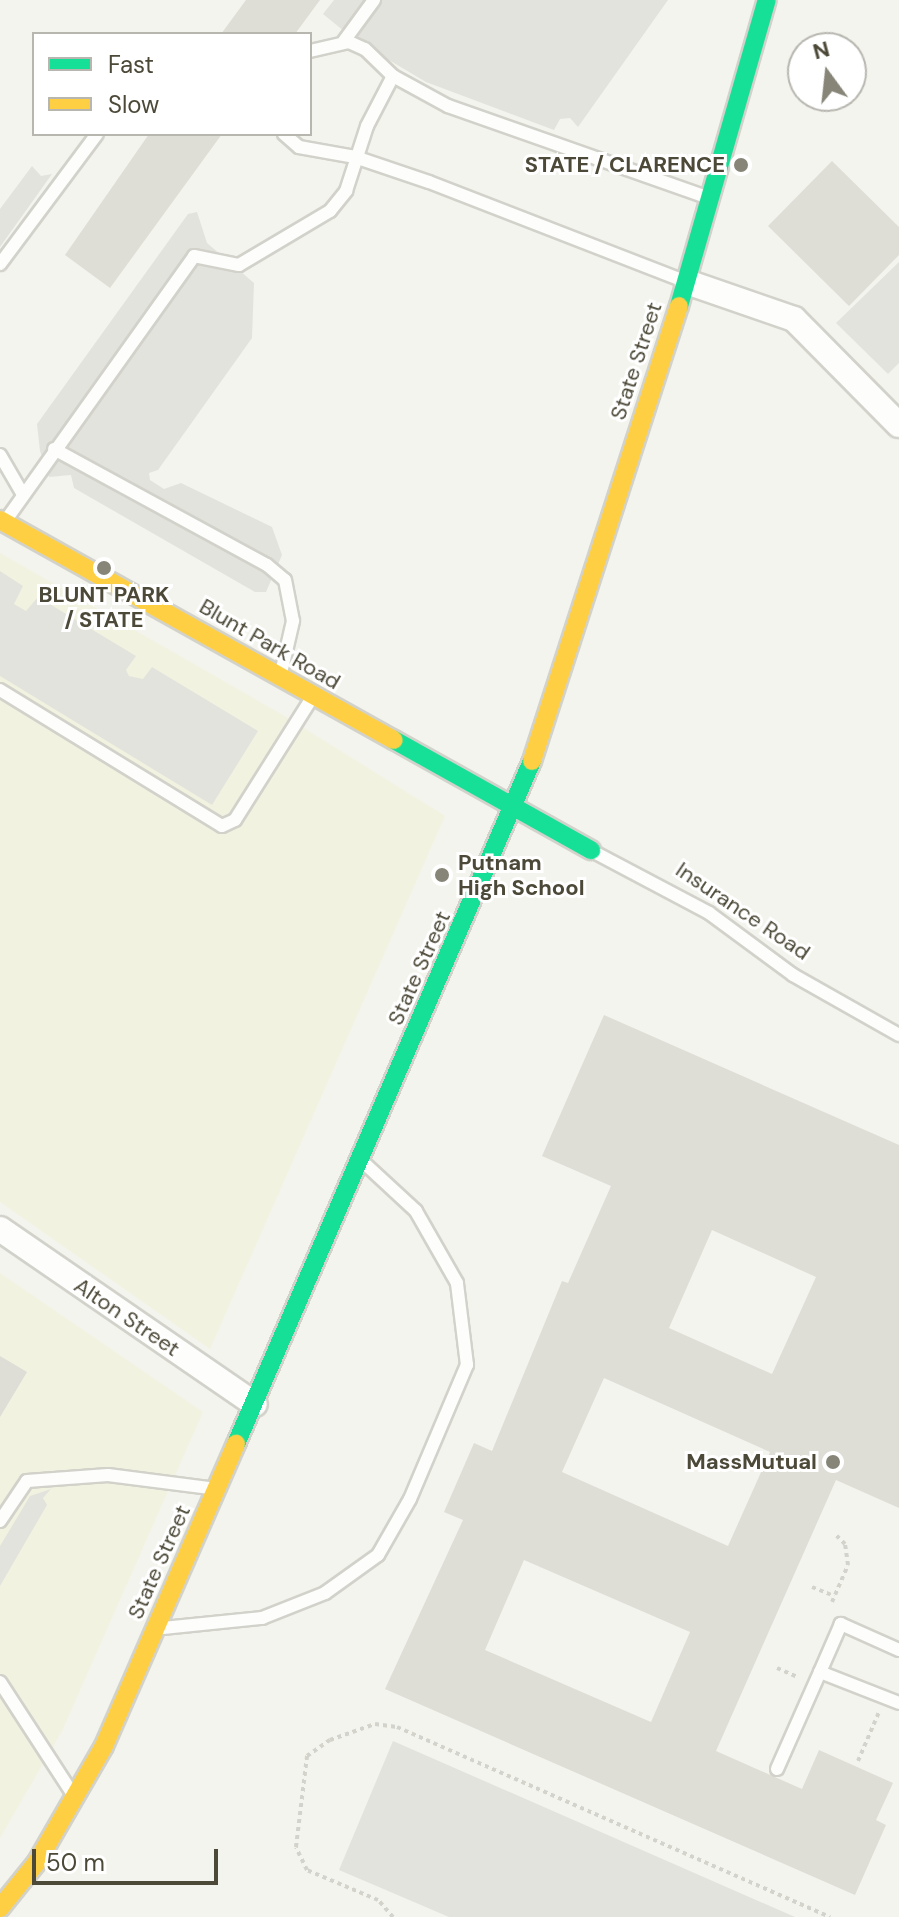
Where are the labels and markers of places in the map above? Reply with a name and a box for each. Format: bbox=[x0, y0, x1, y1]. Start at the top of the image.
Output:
place label: STATE / CLARENCE bbox=[525, 152, 725, 178]
marker: STATE / CLARENCE bbox=[732, 156, 750, 174]
marker: BLUNT PARK / STATE bbox=[95, 559, 113, 577]
place label: BLUNT PARK / STATE bbox=[39, 581, 169, 632]
place label: Putnam High School bbox=[458, 849, 585, 900]
marker: Putnam High School bbox=[433, 866, 451, 884]
place label: MassMutual bbox=[686, 1449, 817, 1475]
marker: MassMutual bbox=[824, 1453, 842, 1471]

